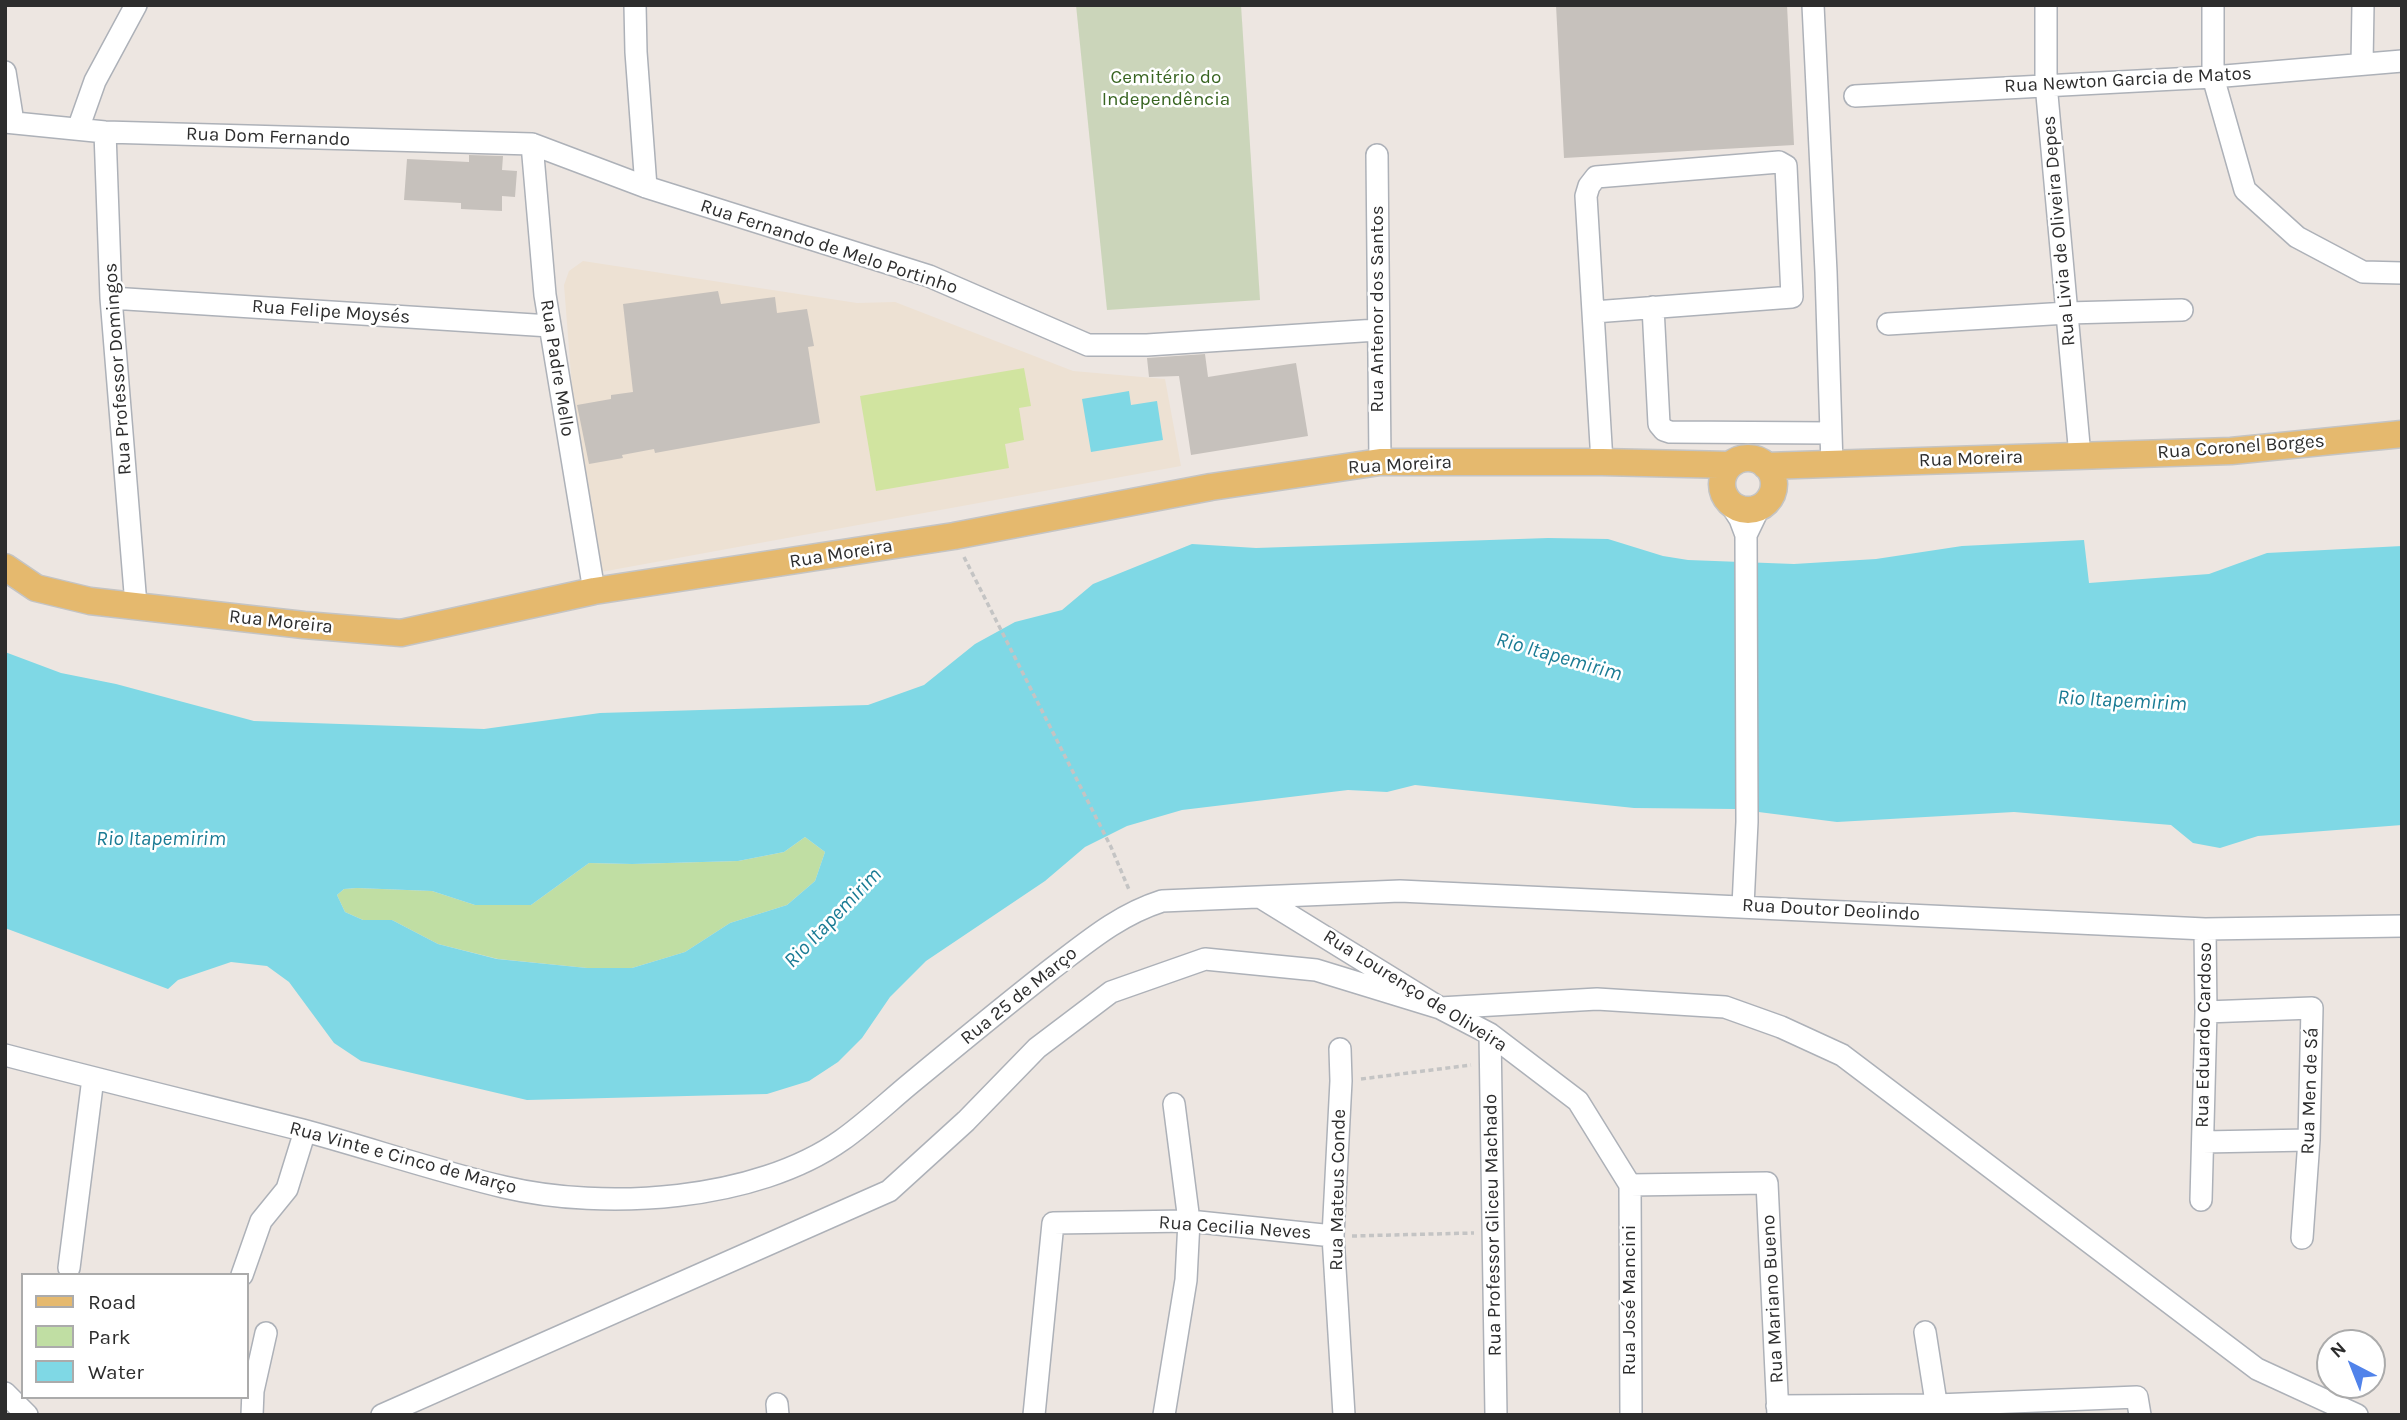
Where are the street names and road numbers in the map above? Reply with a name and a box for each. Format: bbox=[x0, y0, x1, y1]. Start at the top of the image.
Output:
street label: Rua Newton Garcia de Matos bbox=[2004, 62, 2252, 98]
street label: Rua Livia de Oliveira Depes bbox=[2038, 115, 2080, 347]
street label: Rua Dom Fernando bbox=[185, 123, 351, 151]
street label: Rua Fernando de Melo Portinho bbox=[697, 195, 961, 299]
street label: Rua Antenor dos Santos bbox=[1367, 205, 1389, 413]
street label: Rua Professor Domingos bbox=[99, 262, 137, 476]
street label: Rua Felipe Moysés bbox=[251, 295, 411, 329]
street label: Rua Padre Mello bbox=[535, 298, 579, 438]
street label: Rua Coronel Borges bbox=[2157, 430, 2325, 464]
street label: Rua Moreira bbox=[1919, 446, 2023, 472]
street label: Rua Moreira bbox=[1347, 451, 1453, 479]
street label: Rua Moreira bbox=[788, 535, 894, 573]
street label: Rua Moreira bbox=[228, 605, 334, 639]
street label: Rua Doutor Deolindo bbox=[1741, 894, 1921, 926]
street label: Rua Lourenço de Oliveira bbox=[1319, 925, 1511, 1057]
street label: Rua 25 de Março bbox=[956, 942, 1082, 1050]
street label: Rua Eduardo Cardoso bbox=[2191, 942, 2217, 1128]
street label: Rua Men de Sá bbox=[2296, 1027, 2324, 1155]
street label: Rua Professor Gliceu Machado bbox=[1479, 1094, 1507, 1356]
street label: Rua Mateus Conde bbox=[1325, 1109, 1351, 1271]
street label: Rua Vinte e Cinco de Março bbox=[287, 1117, 519, 1199]
street label: Rua Cecilia Neves bbox=[1158, 1211, 1312, 1245]
street label: Rua Mariano Bueno bbox=[1757, 1214, 1789, 1384]
street label: Rua José Mancini bbox=[1619, 1224, 1641, 1376]

